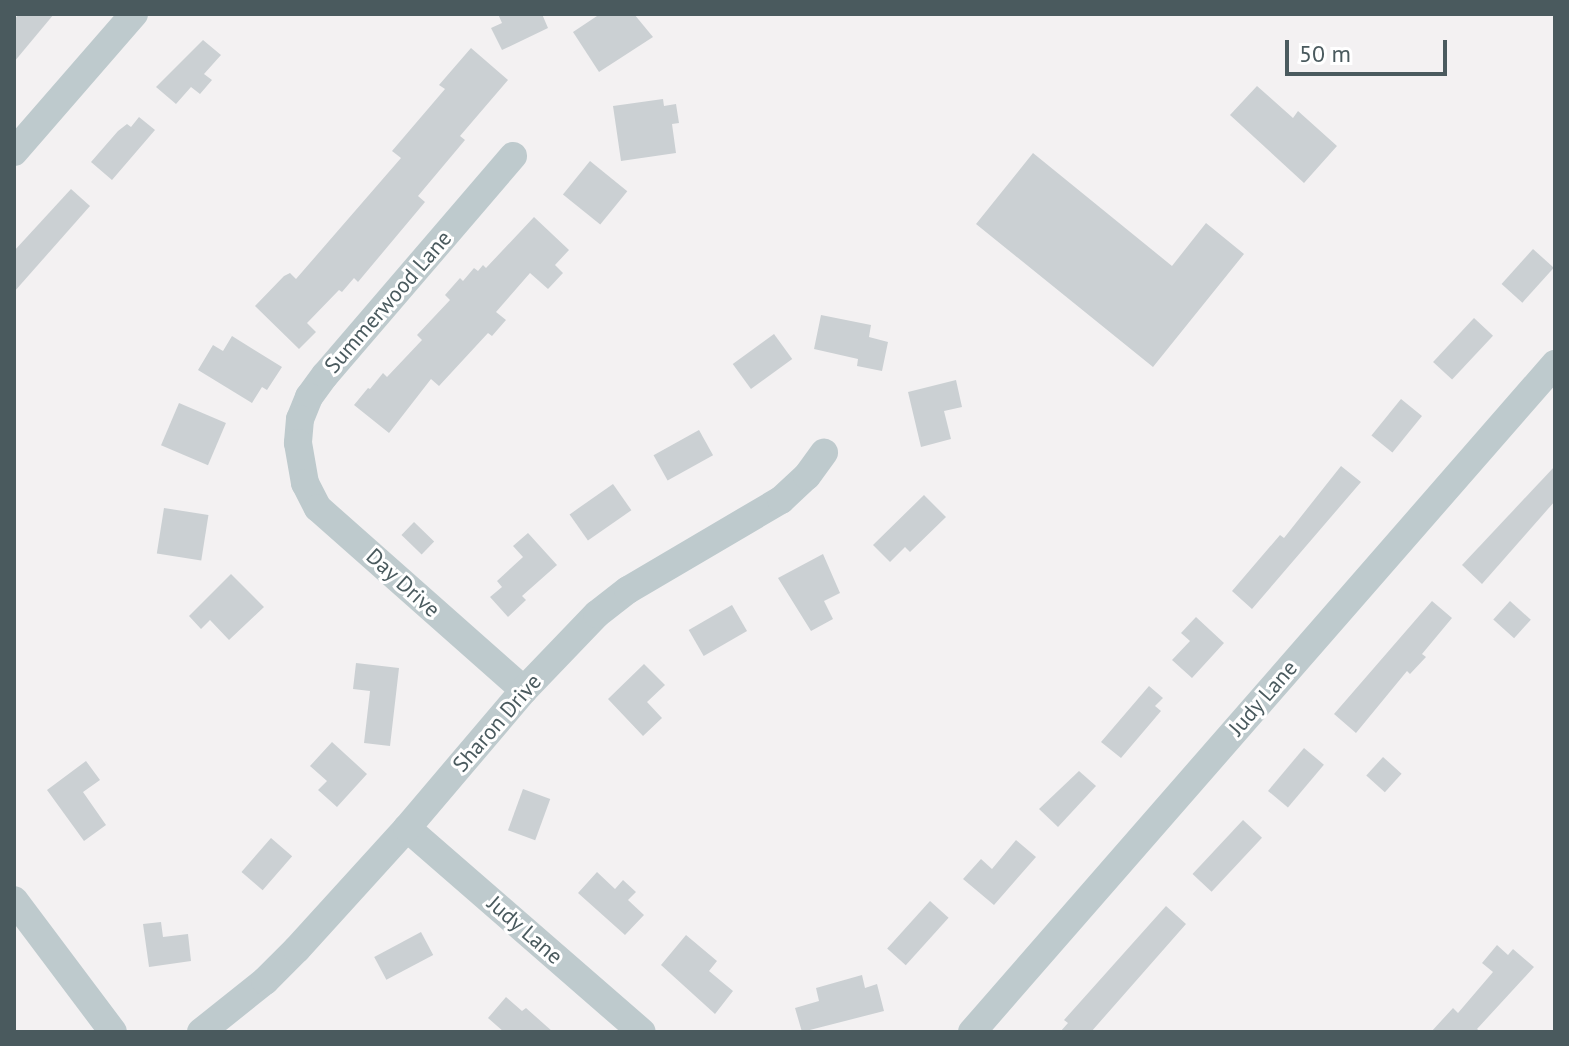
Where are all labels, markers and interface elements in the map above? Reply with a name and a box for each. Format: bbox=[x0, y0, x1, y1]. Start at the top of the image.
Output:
scale bar bbox=[1289, 24, 1451, 74]
text: 50 m bbox=[1299, 38, 1351, 69]
street label: Summerwood Lane bbox=[319, 225, 457, 379]
street label: Day Drive bbox=[360, 543, 446, 623]
street label: Judy Lane bbox=[1223, 655, 1303, 741]
street label: Sharon Drive bbox=[447, 669, 547, 777]
street label: Judy Lane bbox=[482, 890, 568, 970]

